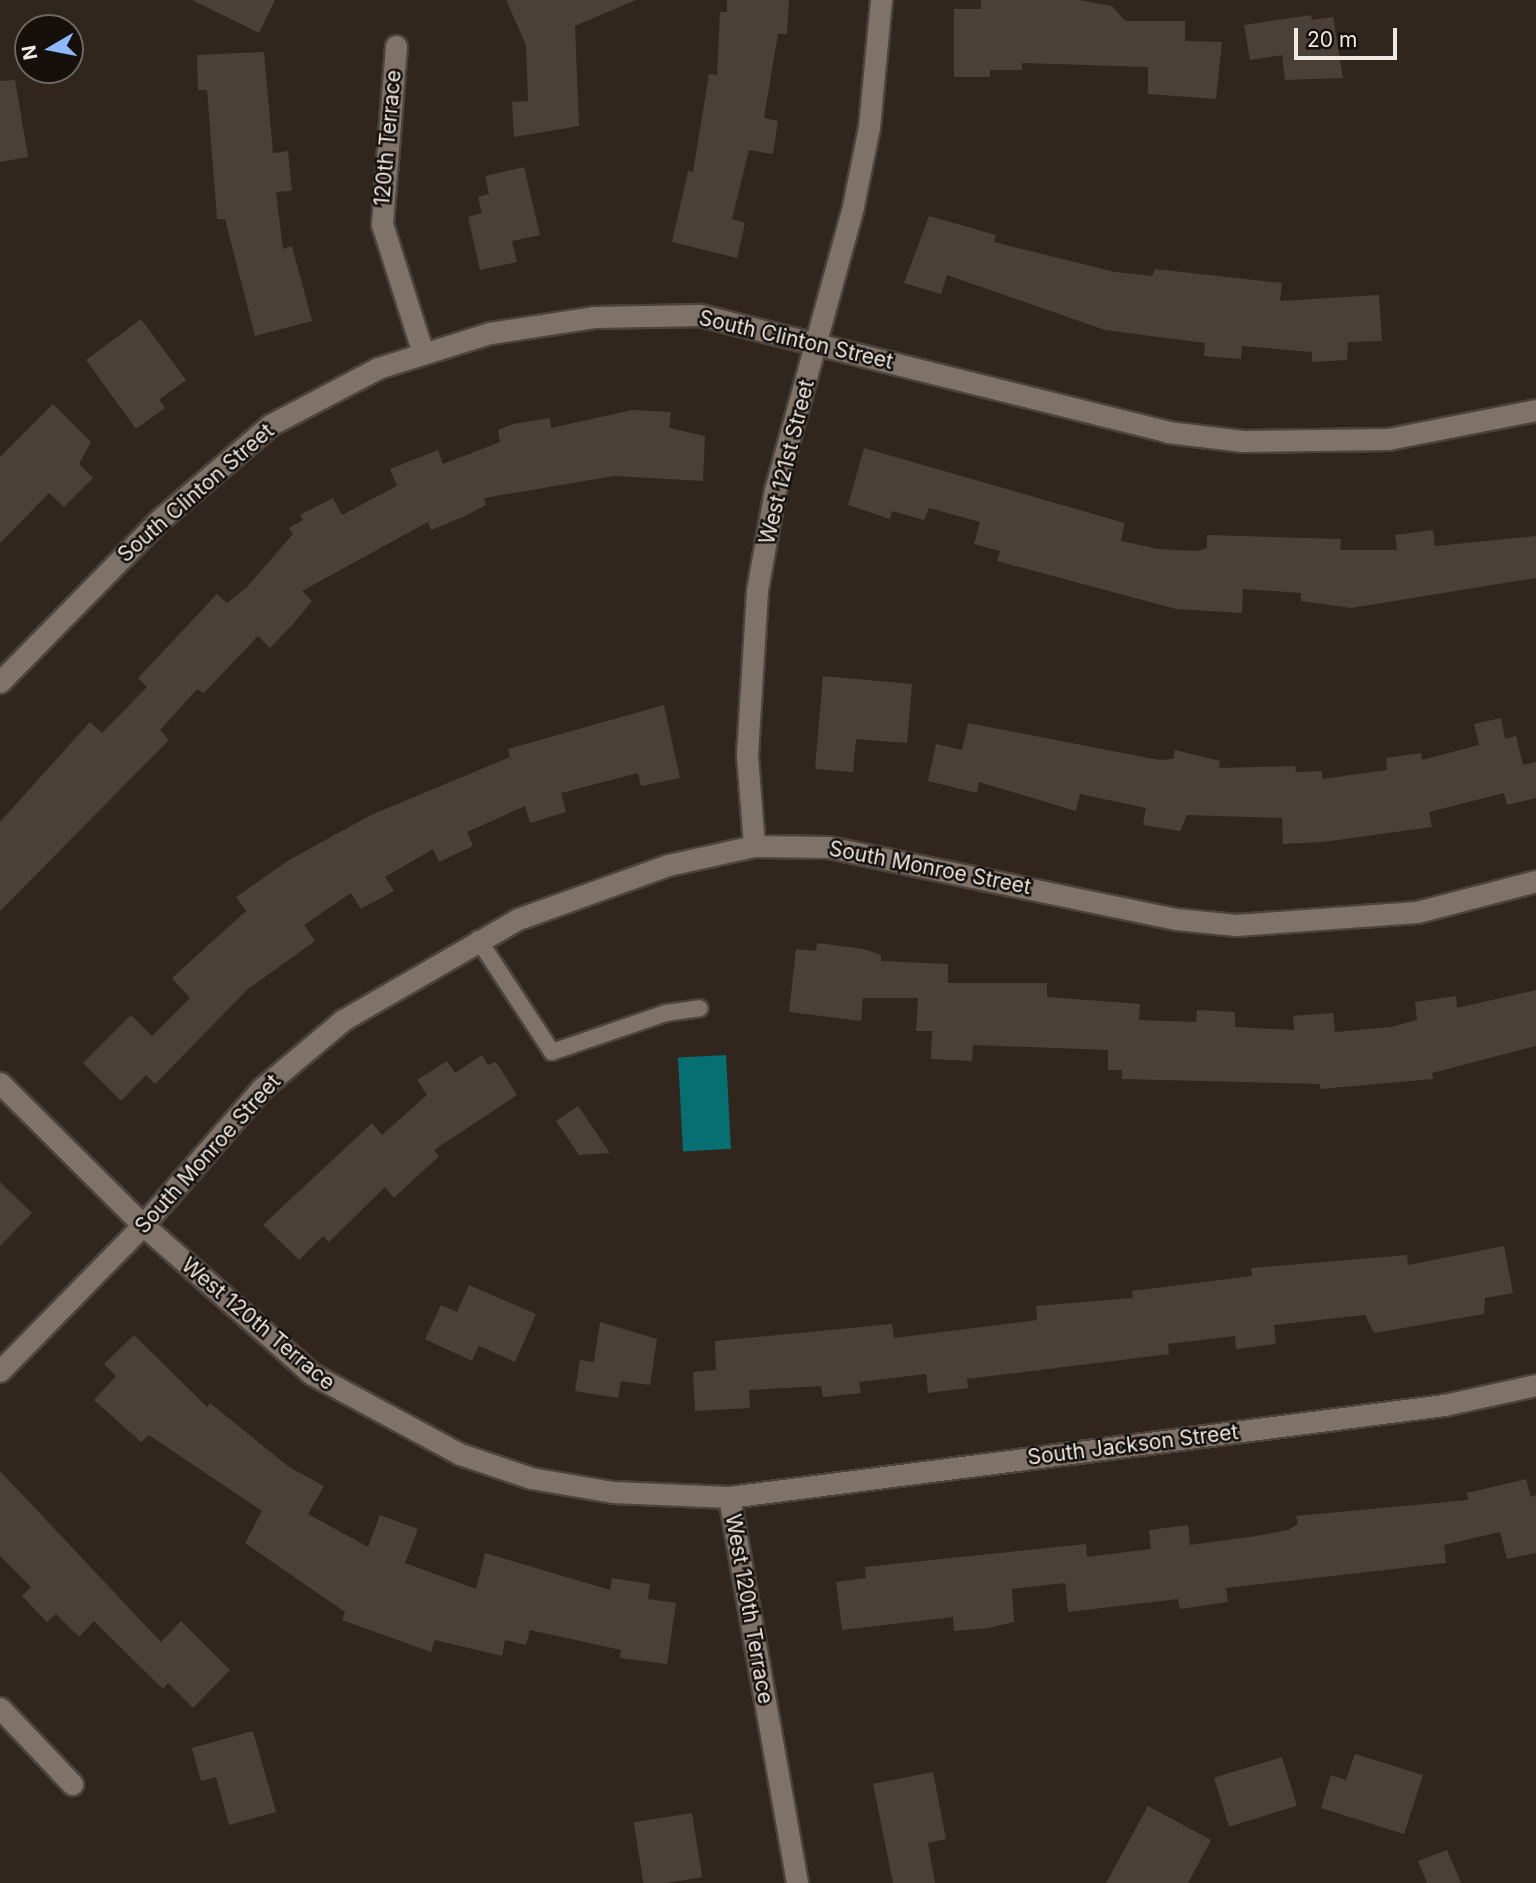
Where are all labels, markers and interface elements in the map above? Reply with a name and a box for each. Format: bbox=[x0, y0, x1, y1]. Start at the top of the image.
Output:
north arrow bbox=[14, 14, 84, 84]
scale bar bbox=[1298, 14, 1401, 58]
text: 20 m bbox=[1307, 27, 1357, 52]
text: N bbox=[17, 43, 42, 62]
street label: 120th Terrace bbox=[370, 69, 406, 207]
street label: South Clinton Street bbox=[696, 305, 896, 375]
street label: West 121st Street bbox=[754, 377, 820, 547]
street label: South Clinton Street bbox=[113, 418, 279, 568]
street label: South Monroe Street bbox=[827, 836, 1033, 900]
street label: South Monroe Street bbox=[130, 1069, 286, 1239]
street label: West 120th Terrace bbox=[176, 1253, 340, 1395]
street label: South Jackson Street bbox=[1026, 1420, 1240, 1470]
street label: West 120th Terrace bbox=[720, 1512, 778, 1706]

